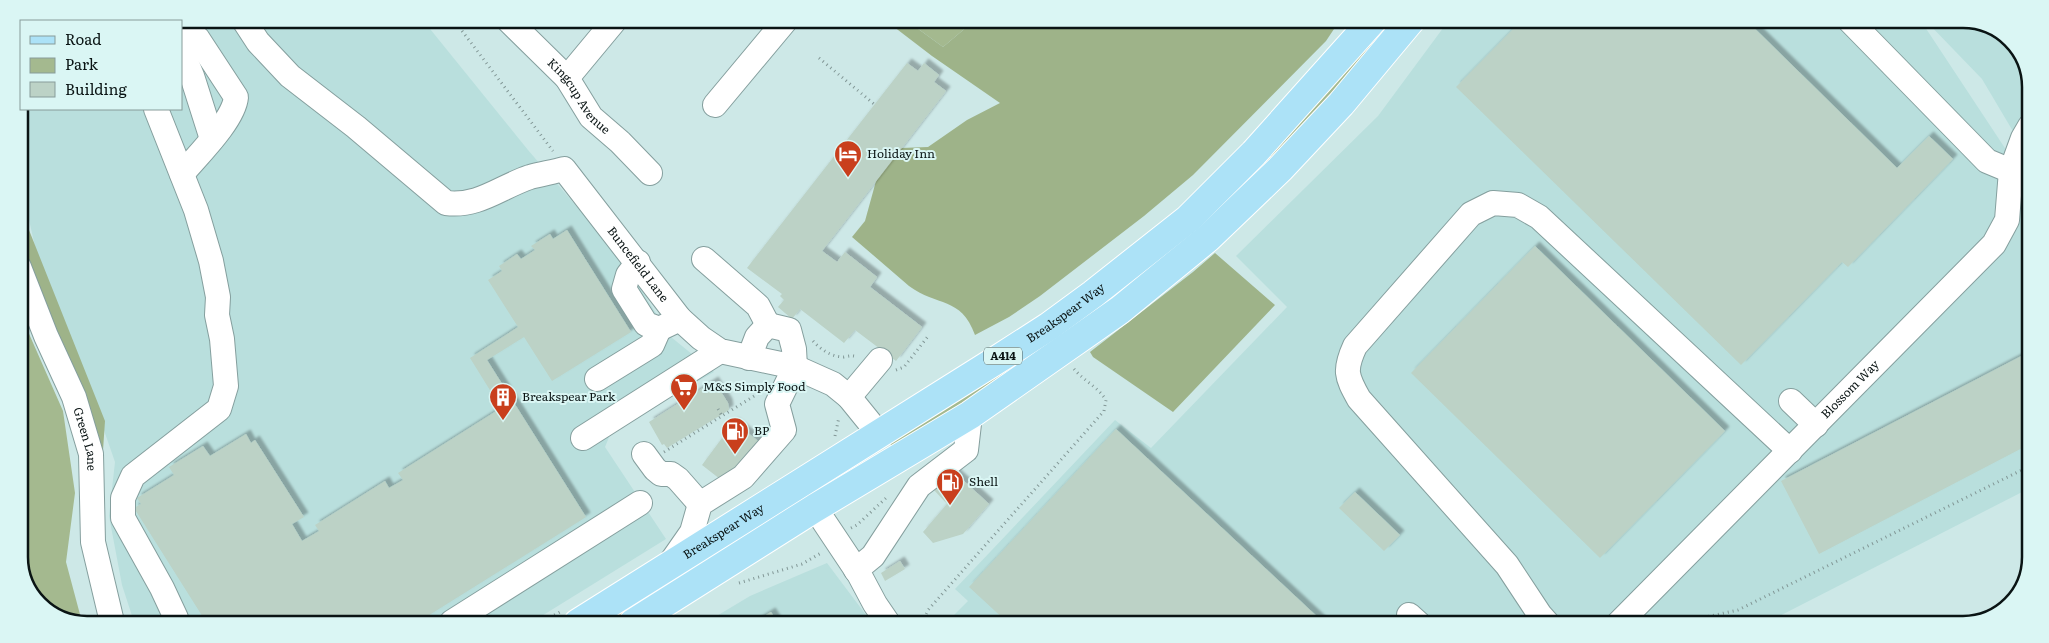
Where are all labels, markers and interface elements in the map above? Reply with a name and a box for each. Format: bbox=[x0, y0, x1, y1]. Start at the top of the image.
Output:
legend bbox=[20, 20, 182, 110]
text: Road bbox=[65, 27, 101, 50]
text: Park bbox=[65, 52, 99, 75]
street label: Kingcup Avenue bbox=[544, 54, 615, 138]
text: Building bbox=[65, 77, 127, 100]
hotel icon: Holiday Inn bbox=[833, 139, 863, 178]
place label: Holiday Inn bbox=[867, 144, 935, 162]
street label: Buncefield Lane bbox=[604, 222, 674, 305]
street label: Breakspear Way bbox=[1023, 278, 1108, 347]
road number: A414 bbox=[984, 348, 1022, 364]
street label: Blossom Way bbox=[1816, 355, 1883, 422]
supermarket icon: M&S Simply Food bbox=[669, 372, 699, 411]
place label: M&S Simply Food bbox=[703, 377, 806, 395]
building icon: Breakspear Park bbox=[488, 382, 518, 421]
place label: Breakspear Park bbox=[522, 387, 616, 405]
street label: Green Lane bbox=[70, 405, 102, 471]
fuel station icon: BP bbox=[720, 416, 750, 455]
place label: BP bbox=[754, 421, 769, 439]
fuel station icon: Shell bbox=[935, 467, 965, 506]
place label: Shell bbox=[969, 472, 998, 490]
street label: Breakspear Way bbox=[679, 498, 767, 563]

